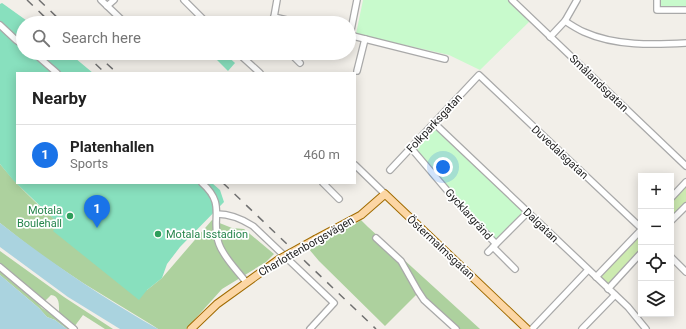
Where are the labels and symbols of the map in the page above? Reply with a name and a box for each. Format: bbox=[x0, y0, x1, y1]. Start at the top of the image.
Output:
street label: Smålandsgatan bbox=[567, 52, 631, 115]
street label: Folkparksgatan bbox=[404, 91, 465, 155]
street label: Duvedalsgatan bbox=[529, 123, 591, 182]
your location bbox=[433, 157, 453, 177]
street label: Gycklargränd bbox=[442, 186, 495, 243]
pin: 1 bbox=[84, 195, 110, 228]
place label: Motala Boulehall bbox=[17, 204, 62, 230]
street label: Dalgatan bbox=[520, 206, 561, 245]
marker: Motala Boulehall bbox=[65, 211, 75, 221]
street label: Östermalmsgatan bbox=[404, 213, 477, 282]
street label: Charlottenborgsvägen bbox=[256, 214, 356, 279]
place label: Motala Isstadion bbox=[166, 228, 248, 241]
marker: Motala Isstadion bbox=[153, 229, 163, 239]

